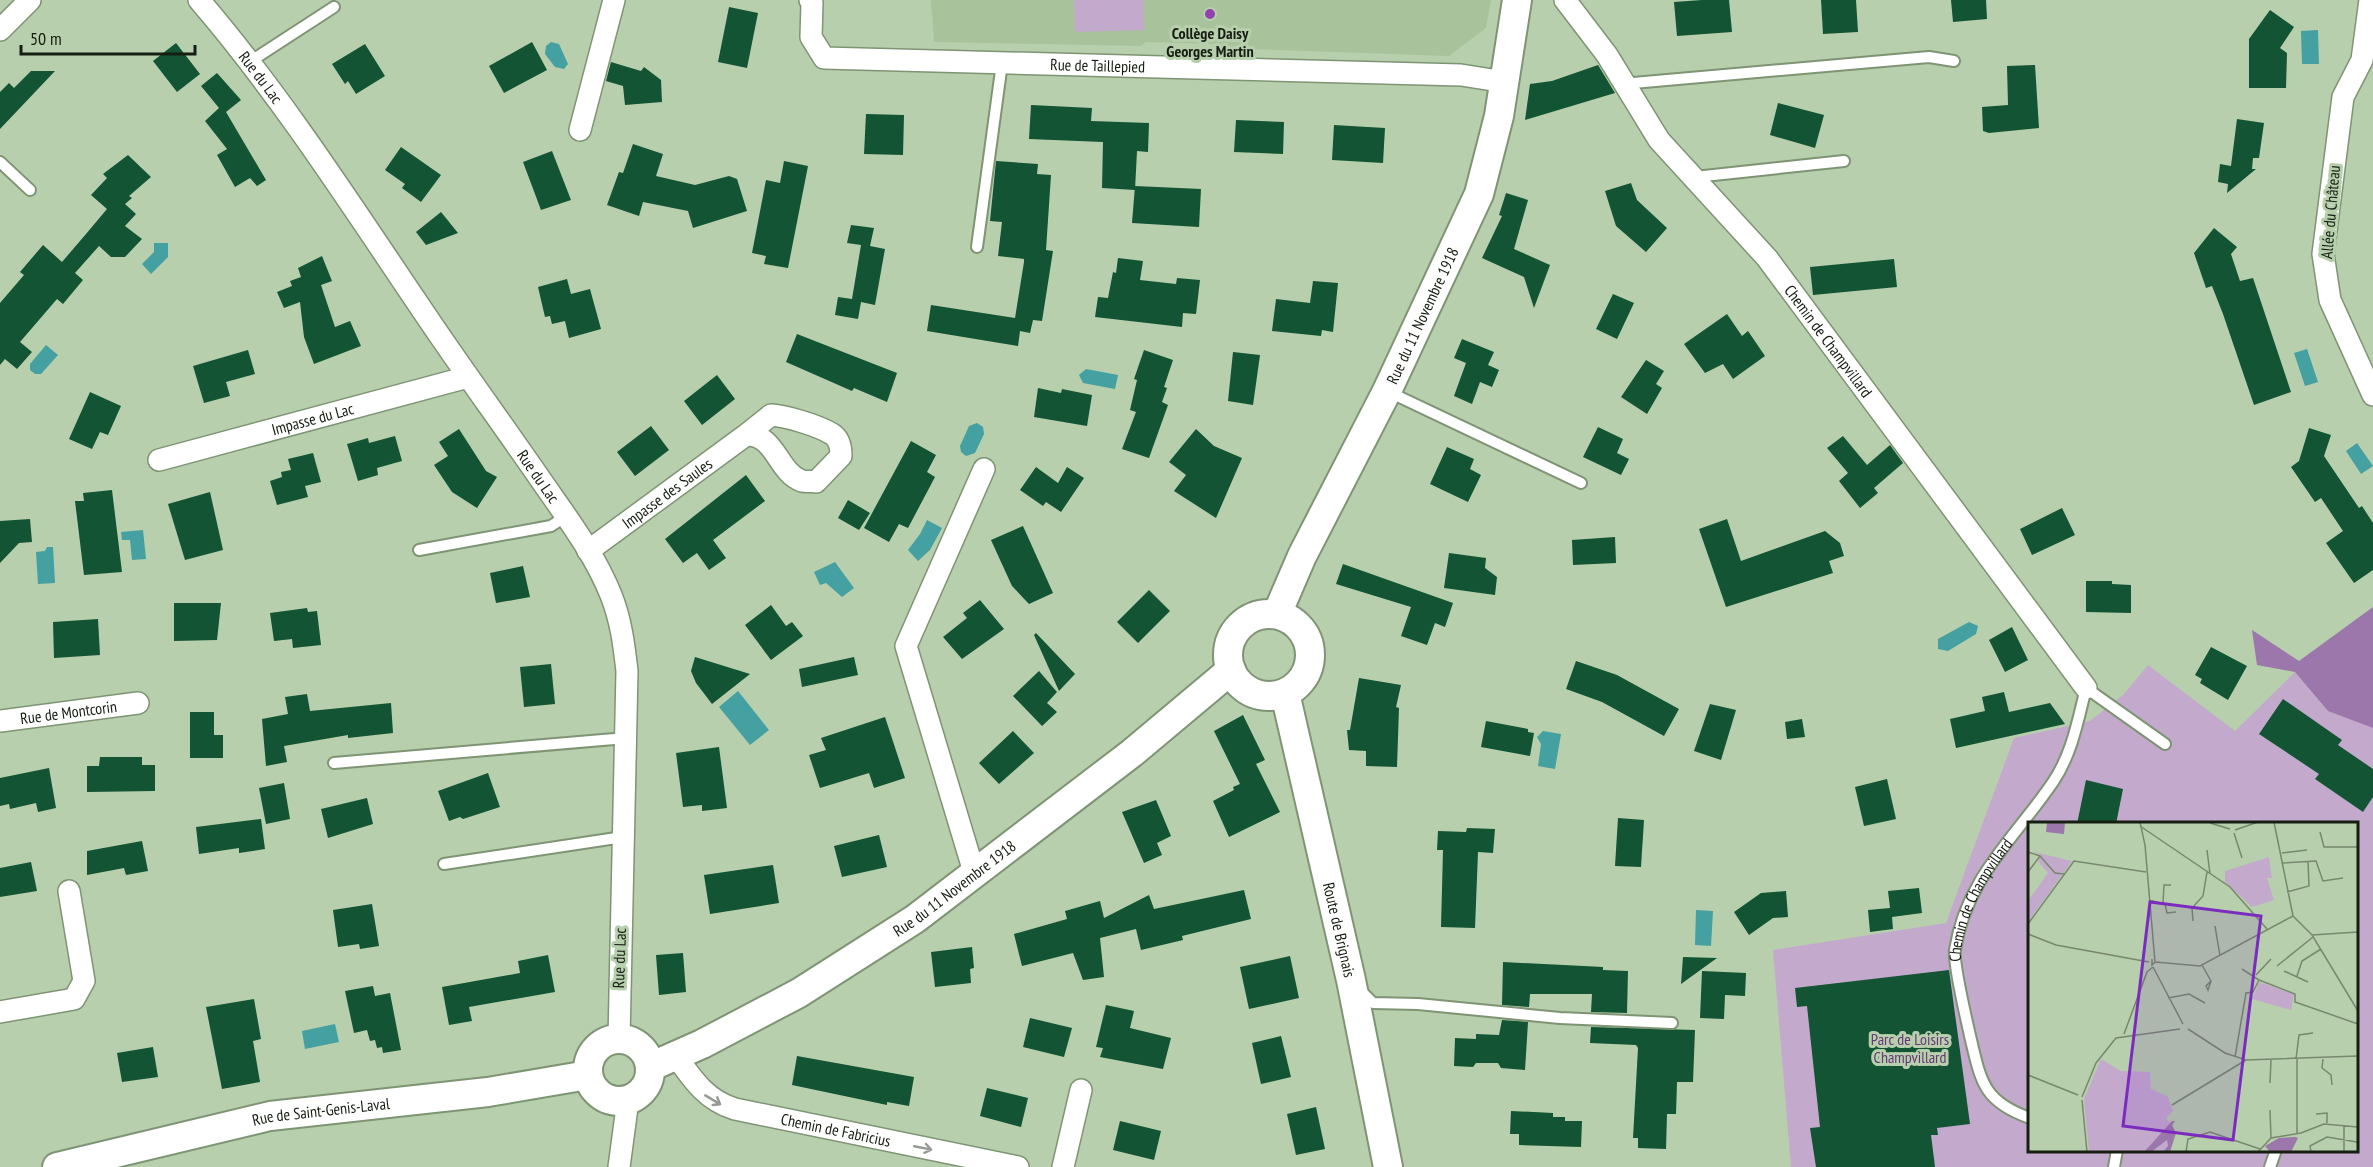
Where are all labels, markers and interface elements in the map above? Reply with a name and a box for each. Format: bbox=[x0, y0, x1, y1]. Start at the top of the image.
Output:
marker: Collège Daisy Georges Martin bbox=[1203, 7, 1217, 21]
scale bar bbox=[21, 18, 195, 56]
place label: Collège Daisy Georges Martin bbox=[1166, 23, 1254, 61]
text: 50 m bbox=[30, 27, 62, 50]
street label: Rue du Lac bbox=[235, 47, 287, 108]
street label: Rue de Taillepied bbox=[1050, 54, 1145, 77]
street label: Allée du Château bbox=[2316, 164, 2344, 260]
street label: Rue du 11 Novembre 1918 bbox=[1382, 244, 1463, 387]
street label: Chemin de Champvillard bbox=[1780, 281, 1877, 401]
street label: Impasse du Lac bbox=[269, 398, 356, 439]
street label: Rue du Lac bbox=[513, 446, 564, 507]
street label: Impasse des Saules bbox=[618, 453, 716, 533]
street label: Rue de Montcorin bbox=[19, 696, 118, 728]
inset map bbox=[2028, 822, 2358, 1152]
street label: Chemin de Champvillard bbox=[1945, 834, 2016, 962]
street label: Rue du 11 Novembre 1918 bbox=[889, 836, 1020, 941]
street label: Route de Brignais bbox=[1319, 880, 1360, 979]
street label: Rue du Lac bbox=[608, 927, 630, 989]
park label: Parc de Loisirs Champvillard bbox=[1871, 1029, 1949, 1067]
street label: Rue de Saint-Genis-Laval bbox=[250, 1093, 391, 1130]
one-way arrow bbox=[704, 1094, 721, 1106]
street label: Chemin de Fabricius bbox=[779, 1109, 893, 1151]
one-way arrow bbox=[913, 1143, 932, 1154]

